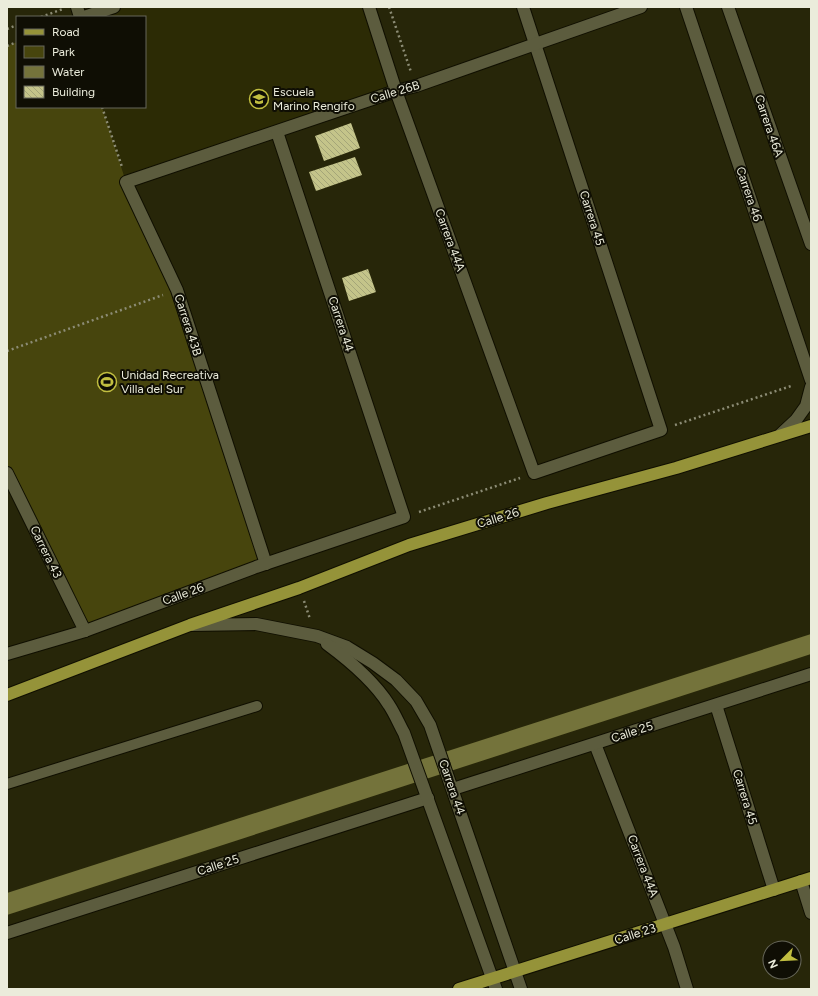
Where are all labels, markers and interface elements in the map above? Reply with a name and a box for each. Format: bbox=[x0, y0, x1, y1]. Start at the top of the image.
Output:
legend bbox=[16, 16, 146, 108]
text: Road bbox=[52, 25, 80, 39]
text: Park bbox=[52, 45, 75, 59]
text: Water bbox=[52, 65, 84, 79]
street label: Calle 26B bbox=[369, 78, 421, 106]
text: Building bbox=[52, 85, 95, 99]
place label: Escuela Marino Rengifo bbox=[273, 85, 355, 113]
school or university icon: Escuela Marino Rengifo bbox=[248, 88, 270, 110]
street label: Carrera 46A bbox=[752, 93, 786, 159]
street label: Carrera 46 bbox=[733, 165, 765, 223]
street label: Carrera 45 bbox=[577, 189, 607, 247]
street label: Carrera 44A bbox=[432, 207, 468, 273]
street label: Carrera 43B bbox=[171, 292, 205, 358]
street label: Carrera 44 bbox=[325, 295, 357, 354]
place label: Unidad Recreativa Villa del Sur bbox=[121, 368, 219, 396]
sports icon: Unidad Recreativa Villa del Sur bbox=[96, 371, 118, 393]
street label: Calle 26 bbox=[475, 505, 521, 531]
street label: Carrera 43 bbox=[27, 524, 65, 580]
street label: Calle 26 bbox=[160, 580, 206, 608]
street label: Calle 25 bbox=[609, 719, 655, 745]
street label: Carrera 44 bbox=[436, 758, 468, 817]
street label: Carrera 45 bbox=[730, 768, 760, 826]
street label: Carrera 44A bbox=[625, 833, 661, 899]
street label: Calle 25 bbox=[195, 852, 241, 878]
street label: Calle 23 bbox=[612, 921, 658, 947]
north arrow bbox=[762, 940, 802, 980]
text: N bbox=[766, 957, 781, 970]

